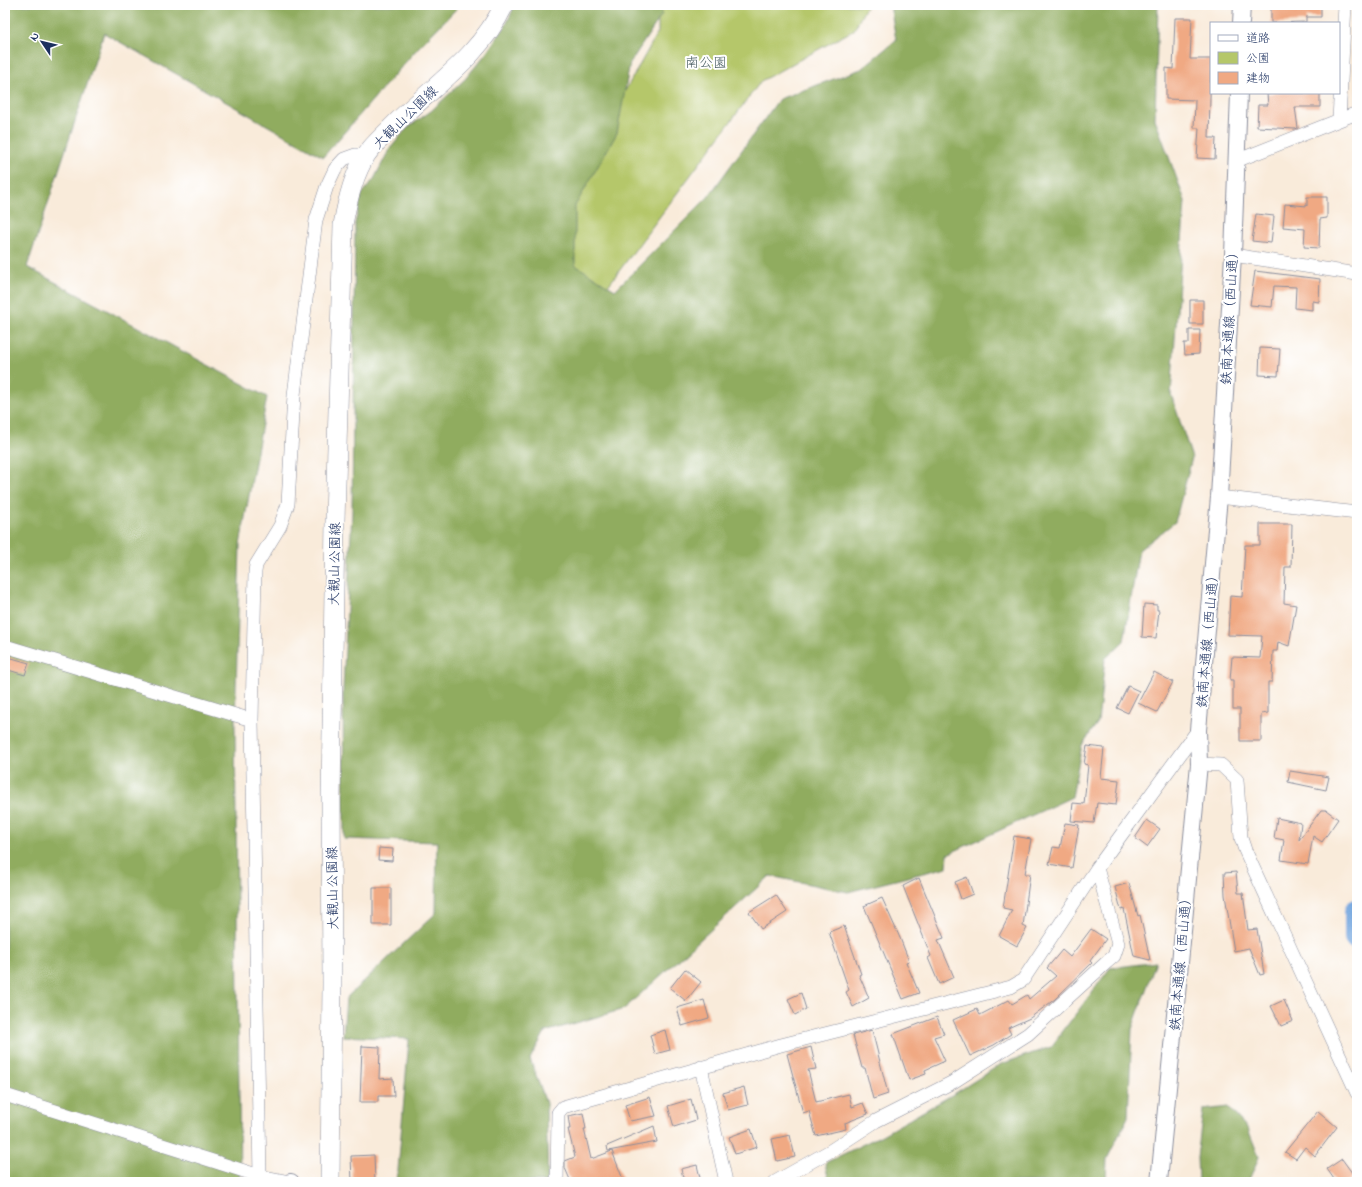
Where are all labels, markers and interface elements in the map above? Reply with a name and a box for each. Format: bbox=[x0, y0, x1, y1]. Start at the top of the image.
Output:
north arrow bbox=[22, 22, 62, 62]
legend bbox=[1210, 22, 1340, 94]
text: N bbox=[26, 29, 43, 44]
text: 道路 bbox=[1246, 30, 1270, 48]
text: 公園 bbox=[1246, 50, 1270, 68]
park label: 南公園 bbox=[685, 53, 727, 74]
text: 建物 bbox=[1246, 70, 1270, 88]
street label: 大観山公園線 bbox=[369, 81, 444, 155]
street label: 鉄南本通線（西山通） bbox=[1216, 245, 1245, 386]
street label: 大観山公園線 bbox=[324, 522, 347, 606]
street label: 鉄南本通線（西山通） bbox=[1192, 567, 1225, 709]
street label: 大観山公園線 bbox=[322, 846, 345, 930]
street label: 鉄南本通線（西山通） bbox=[1165, 890, 1198, 1032]

